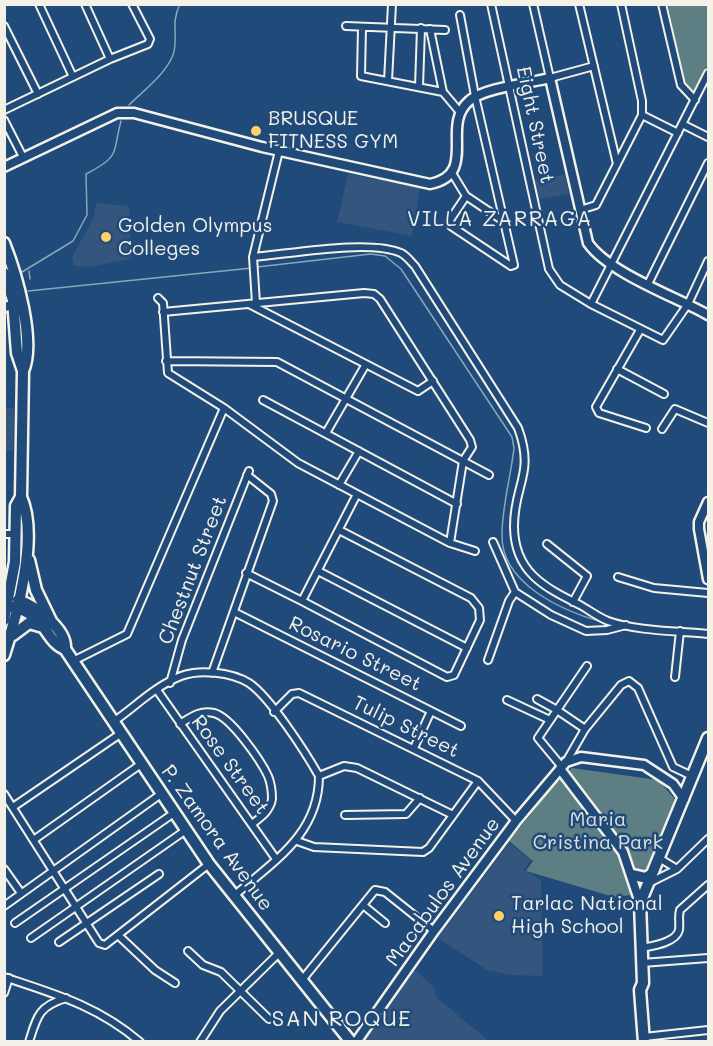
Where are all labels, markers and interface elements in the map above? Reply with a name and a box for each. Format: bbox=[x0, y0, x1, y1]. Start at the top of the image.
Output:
street label: Eight Street bbox=[511, 64, 559, 186]
place label: BRUSQUE FITNESS GYM bbox=[268, 107, 398, 154]
marker: BRUSQUE FITNESS GYM bbox=[249, 124, 263, 138]
district label: VILLA ZARRAGA bbox=[407, 207, 593, 233]
place label: Golden Olympus Colleges bbox=[118, 214, 272, 261]
marker: Golden Olympus Colleges bbox=[99, 230, 113, 244]
street label: Chestnut Street bbox=[154, 492, 232, 648]
street label: Rosario Street bbox=[285, 611, 425, 697]
street label: Tulip Street bbox=[349, 691, 463, 763]
street label: Rose Street bbox=[186, 711, 274, 819]
street label: P. Zamora Avenue bbox=[156, 760, 278, 916]
park label: Maria Cristina Park bbox=[533, 808, 663, 855]
street label: Macabulos Avenue bbox=[381, 813, 505, 971]
place label: Tarlac National High School bbox=[511, 892, 663, 939]
marker: Tarlac National High School bbox=[492, 909, 506, 923]
district label: SAN ROQUE bbox=[272, 1006, 412, 1032]

